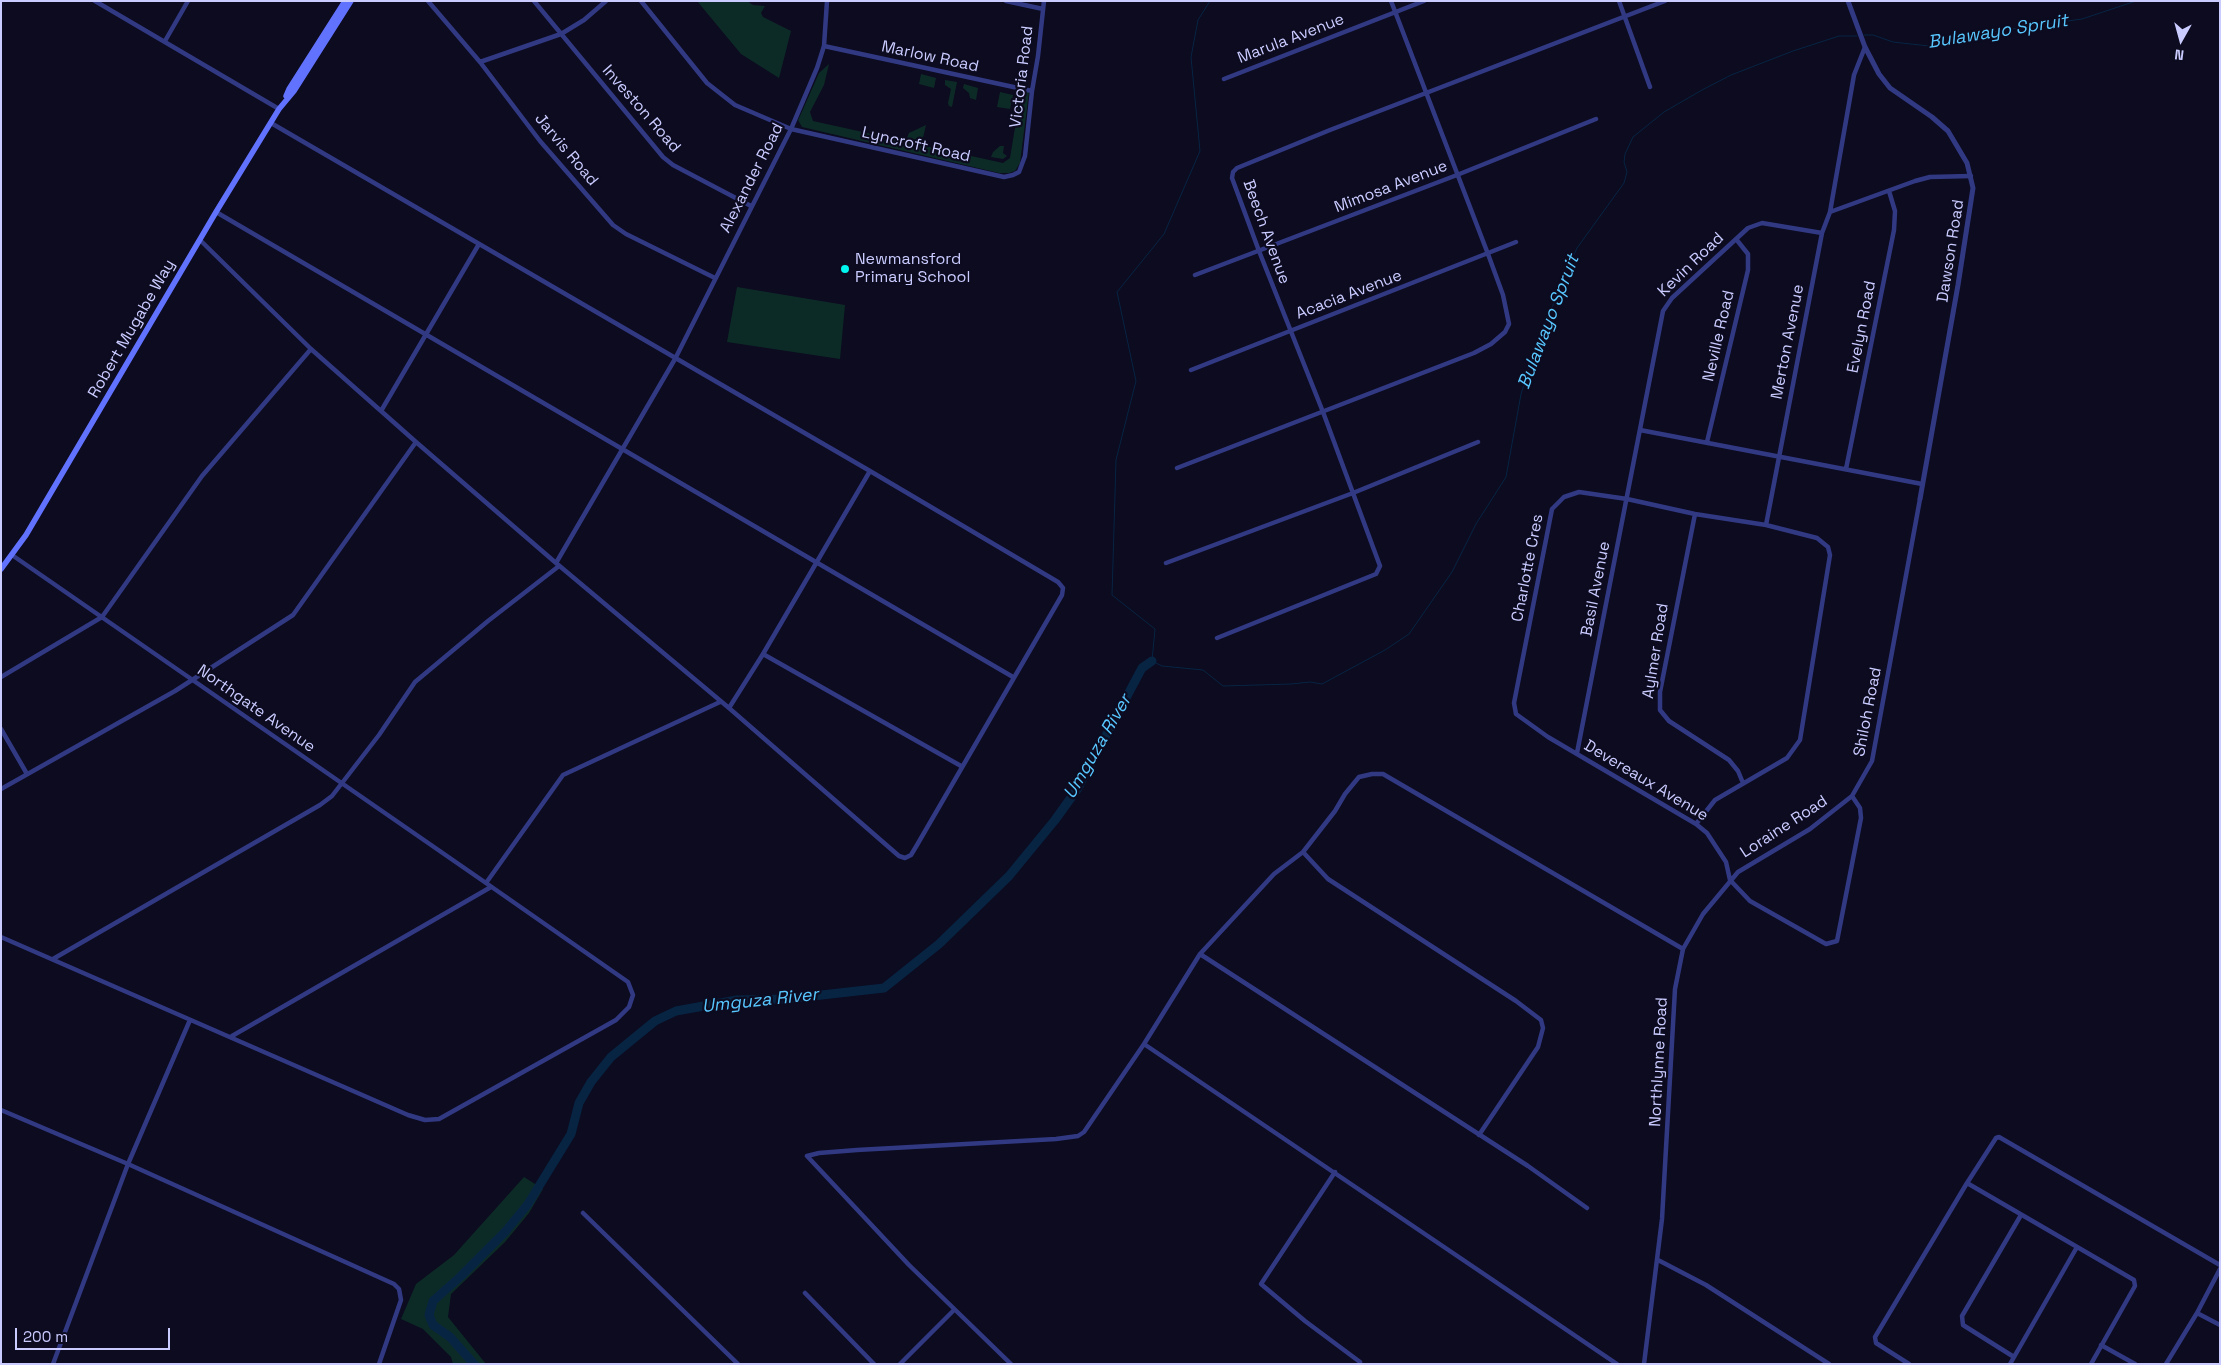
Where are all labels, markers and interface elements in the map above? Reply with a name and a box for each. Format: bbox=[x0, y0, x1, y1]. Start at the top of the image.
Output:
street label: Marula Avenue bbox=[1235, 10, 1347, 68]
water label: Bulawayo Spruit bbox=[1926, 10, 2070, 54]
north arrow bbox=[2156, 15, 2206, 65]
street label: Victoria Road bbox=[1006, 25, 1038, 129]
street label: Marlow Road bbox=[880, 37, 980, 77]
text: N bbox=[2173, 45, 2185, 64]
street label: Investon Road bbox=[598, 61, 684, 157]
street label: Jarvis Road bbox=[530, 110, 602, 190]
street label: Alexander Road bbox=[716, 120, 788, 236]
street label: Lyncroft Road bbox=[860, 123, 972, 167]
street label: Mimosa Avenue bbox=[1332, 157, 1450, 217]
street label: Beech Avenue bbox=[1238, 177, 1294, 287]
street label: Dawson Road bbox=[1933, 198, 1969, 304]
street label: Kevin Road bbox=[1654, 229, 1728, 301]
place label: Newmansford Primary School bbox=[855, 250, 970, 288]
water label: Bulawayo Spruit bbox=[1514, 252, 1584, 392]
street label: Robert Mugabe Way bbox=[84, 256, 180, 402]
marker: Newmansford Primary School bbox=[839, 263, 851, 275]
street label: Acacia Avenue bbox=[1293, 266, 1405, 324]
street label: Evelyn Road bbox=[1844, 279, 1880, 375]
street label: Merton Avenue bbox=[1767, 283, 1809, 401]
street label: Neville Road bbox=[1699, 289, 1739, 383]
street label: Charlotte Cres bbox=[1508, 513, 1548, 623]
street label: Basil Avenue bbox=[1577, 540, 1615, 638]
street label: Aylmer Road bbox=[1639, 602, 1673, 700]
street label: Northgate Avenue bbox=[193, 661, 319, 757]
street label: Shiloh Road bbox=[1850, 666, 1886, 758]
water label: Umguza River bbox=[1059, 691, 1137, 803]
street label: Devereaux Avenue bbox=[1580, 736, 1712, 826]
street label: Loraine Road bbox=[1737, 792, 1831, 862]
water label: Umguza River bbox=[701, 984, 819, 1018]
street label: Northlynne Road bbox=[1646, 997, 1672, 1127]
scale bar bbox=[18, 1318, 172, 1350]
text: 200 m bbox=[23, 1327, 68, 1346]

